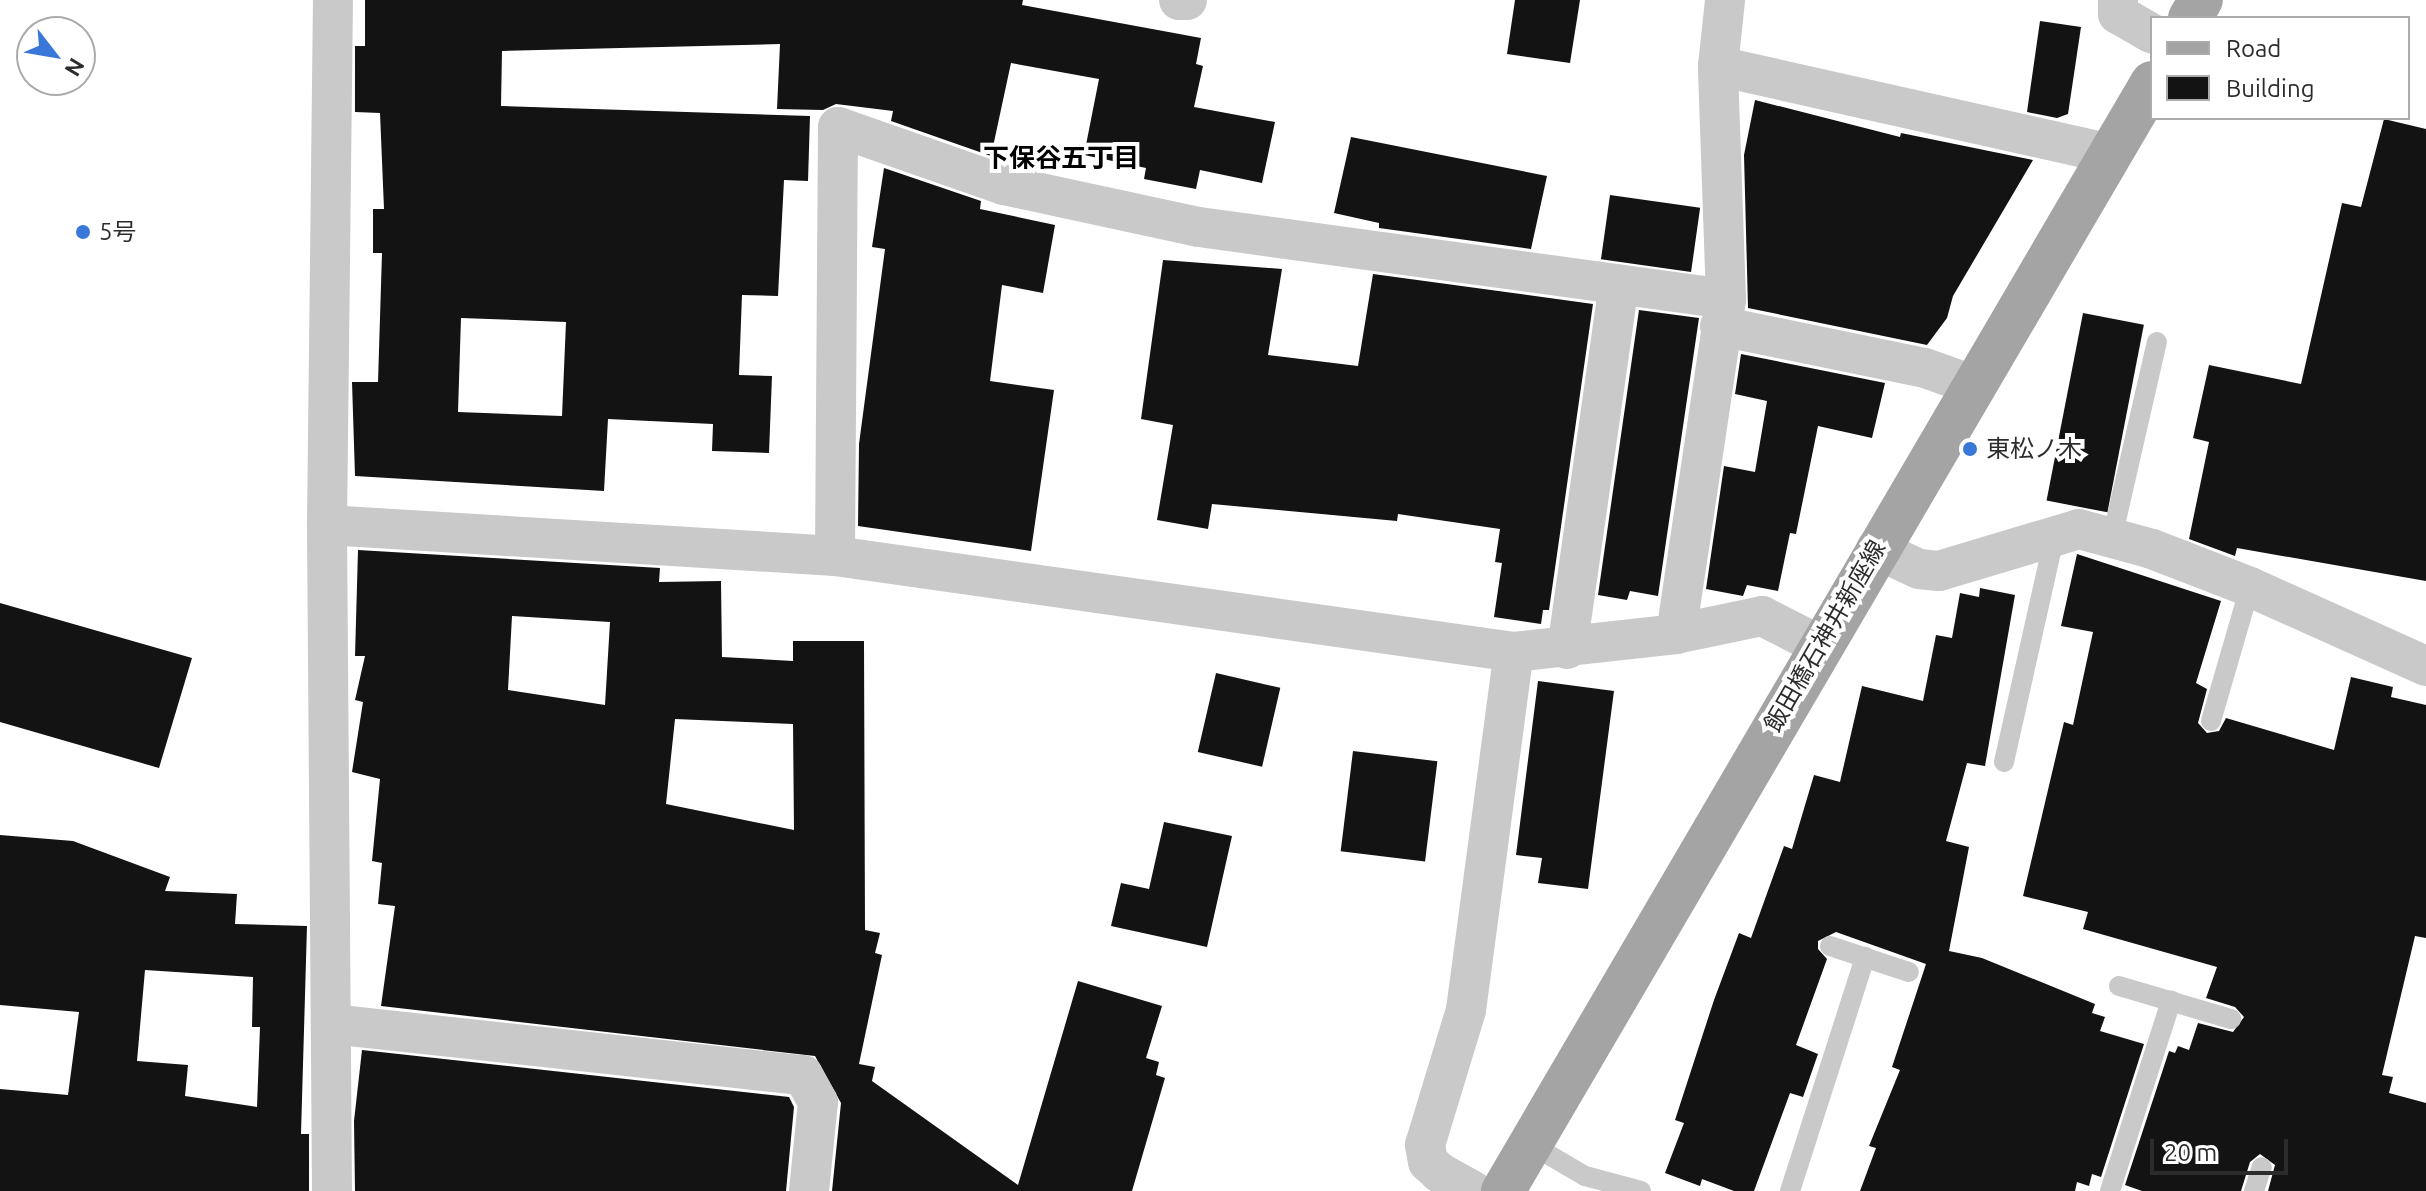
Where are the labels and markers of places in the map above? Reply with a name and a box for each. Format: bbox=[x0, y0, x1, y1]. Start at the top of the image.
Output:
place label: 5号 bbox=[99, 218, 137, 246]
marker: 5号 bbox=[74, 223, 92, 241]
place label: 東松ノ木 bbox=[1986, 435, 2082, 463]
marker: 東松ノ木 bbox=[1961, 440, 1979, 458]

